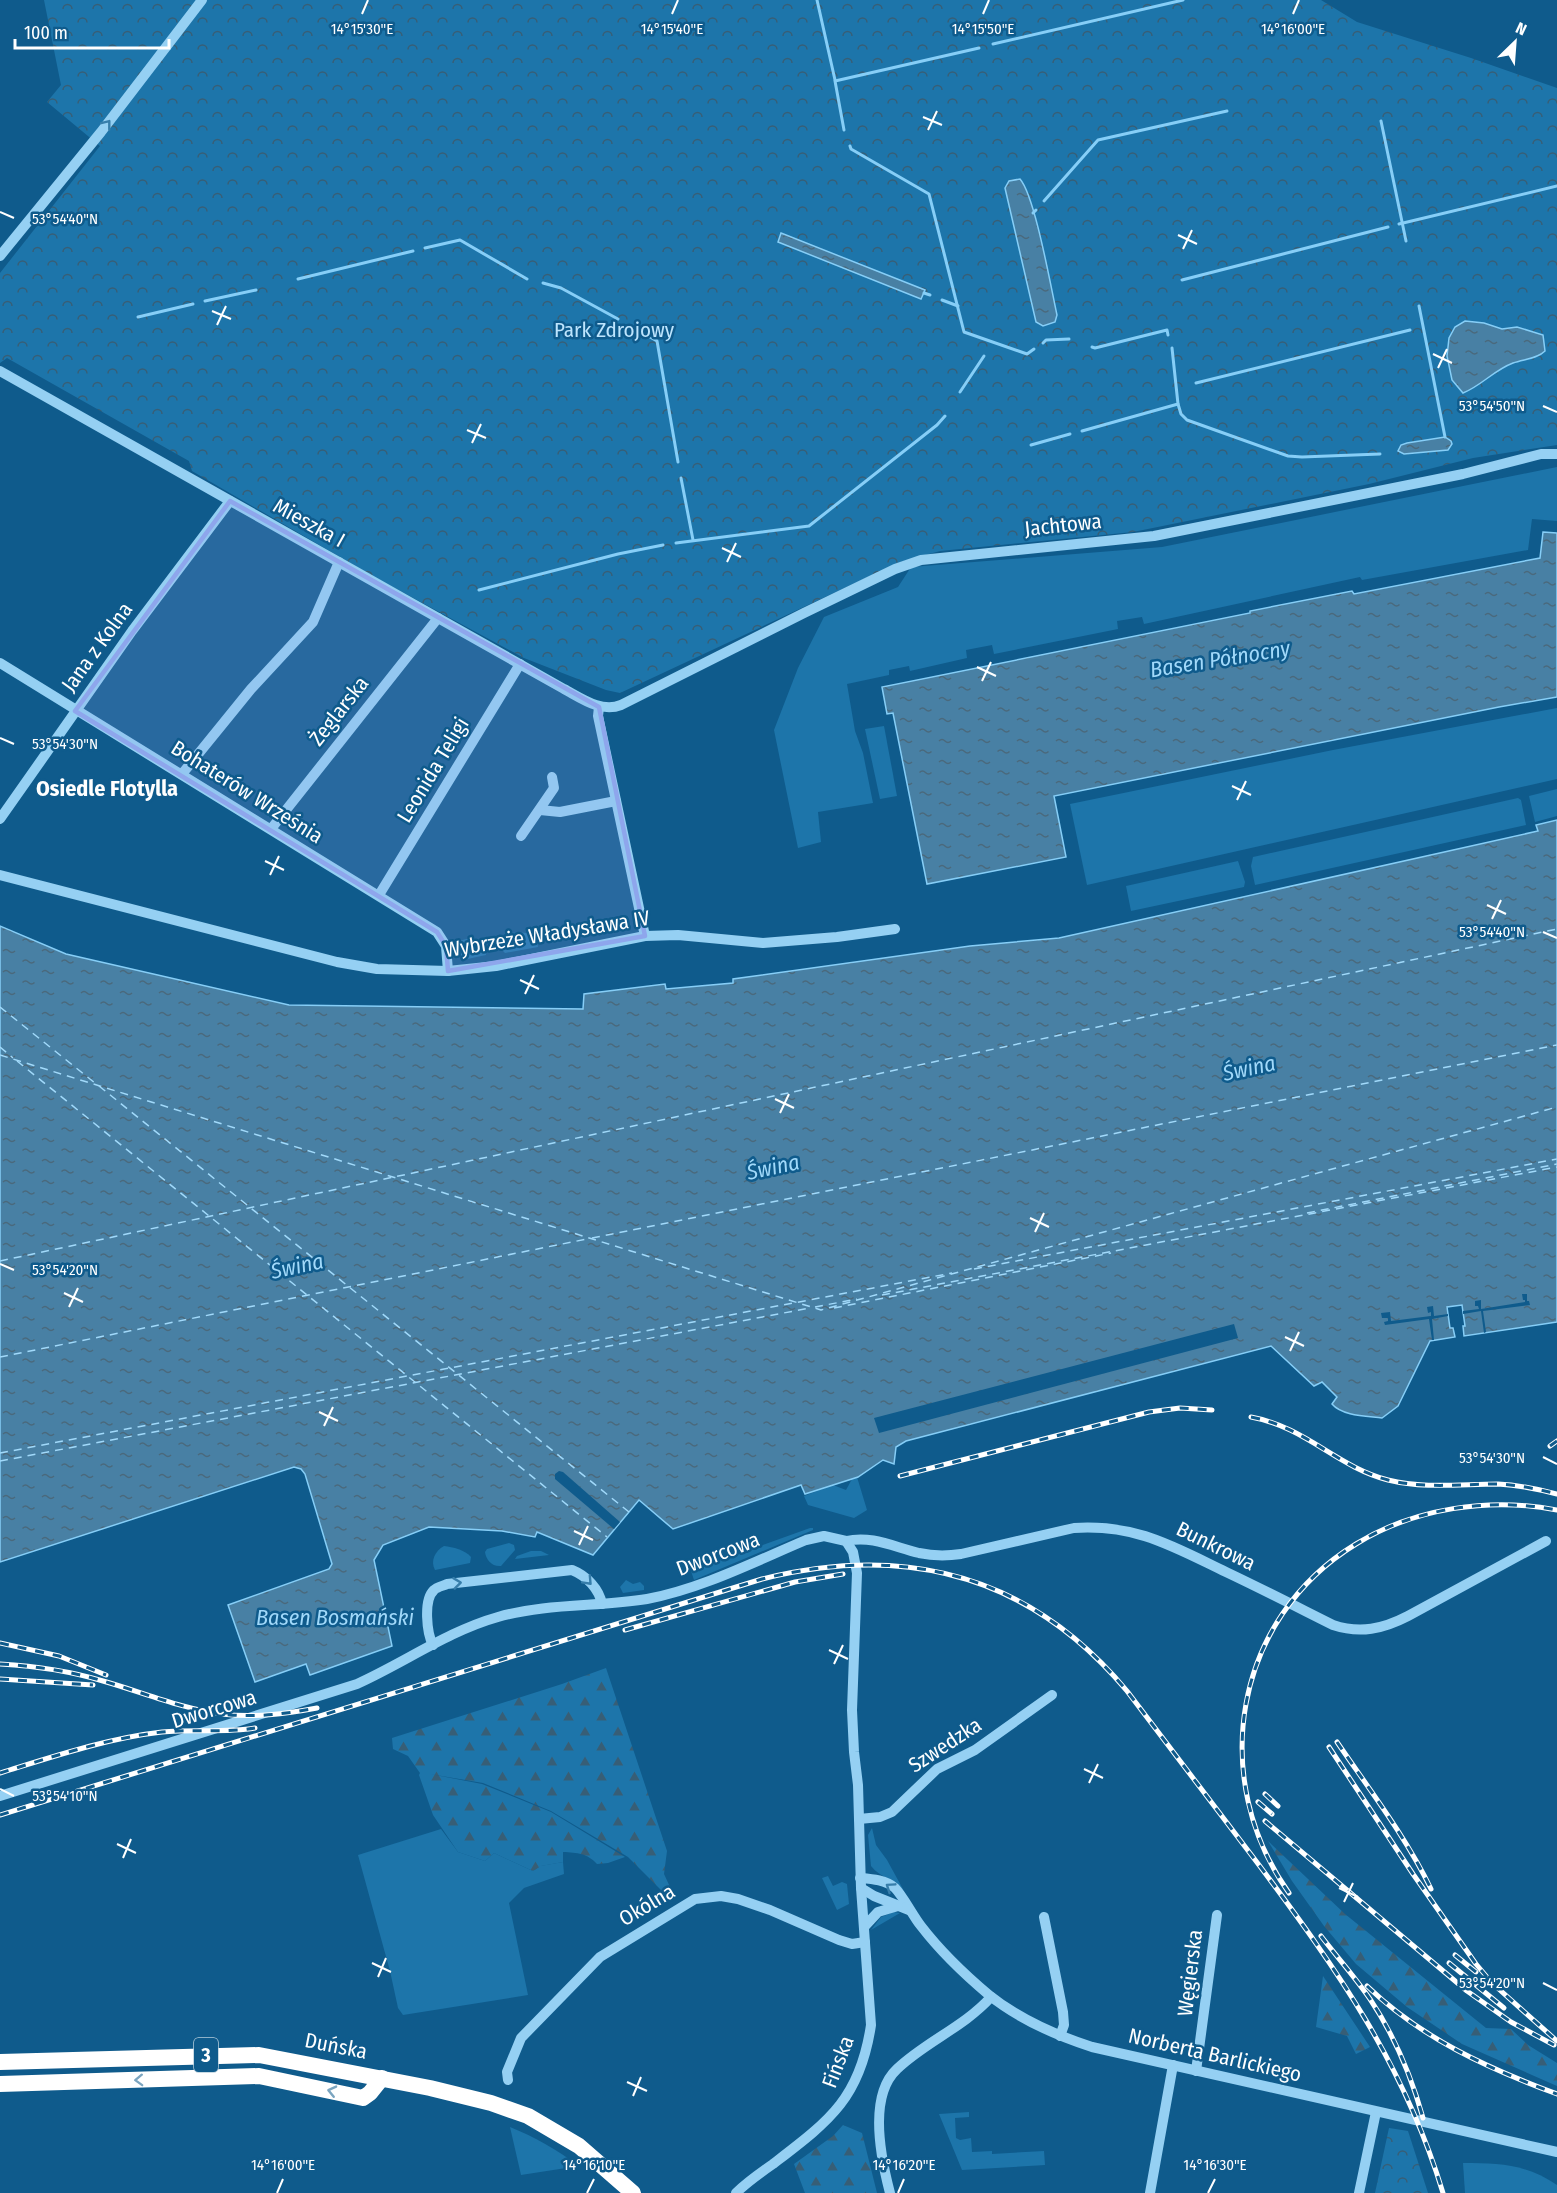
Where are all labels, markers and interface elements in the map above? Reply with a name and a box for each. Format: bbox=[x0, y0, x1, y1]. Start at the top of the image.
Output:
scale bar bbox=[15, 12, 170, 50]
north arrow bbox=[1485, 12, 1545, 72]
text: N bbox=[1513, 18, 1529, 39]
text: 14°15'30"E bbox=[331, 20, 393, 38]
text: 14°15'40"E bbox=[641, 20, 703, 38]
text: 14°15'50"E bbox=[952, 20, 1014, 38]
text: 14°16'00"E bbox=[1261, 20, 1325, 38]
text: 100 m bbox=[24, 22, 68, 44]
one-way arrow bbox=[100, 120, 111, 131]
text: 53°54'40"N bbox=[32, 210, 98, 228]
park label: Park Zdrojowy bbox=[554, 317, 675, 343]
text: 53°54'50"N bbox=[1459, 397, 1525, 415]
street label: Mieszka I bbox=[269, 493, 349, 553]
street label: Jachtowa bbox=[1023, 508, 1103, 542]
street label: Jana z Kolna bbox=[56, 597, 138, 697]
water label: Basen Północny bbox=[1148, 634, 1293, 683]
street label: Żeglarska bbox=[304, 671, 374, 751]
street label: Leonida Teligi bbox=[391, 713, 475, 827]
text: 53°54'30"N bbox=[32, 735, 98, 753]
street label: Bohaterów Września bbox=[166, 735, 328, 849]
district label: Osiedle Flotylla bbox=[36, 775, 178, 802]
street label: Wybrzeże Władysława IV bbox=[443, 905, 652, 963]
text: 53°54'40"N bbox=[1459, 923, 1525, 941]
water label: Świna bbox=[1219, 1049, 1278, 1087]
water label: Świna bbox=[743, 1148, 802, 1186]
water label: Świna bbox=[267, 1247, 326, 1285]
text: 53°54'20"N bbox=[32, 1261, 98, 1279]
text: 53°54'30"N bbox=[1459, 1449, 1525, 1467]
street label: Bunkrowa bbox=[1172, 1516, 1260, 1576]
street label: Dworcowa bbox=[673, 1526, 763, 1582]
one-way arrow bbox=[581, 1575, 592, 1585]
one-way arrow bbox=[453, 1577, 462, 1590]
water label: Basen Bosmański bbox=[256, 1604, 415, 1631]
street label: Dworcowa bbox=[169, 1684, 259, 1734]
street label: Szwedzka bbox=[904, 1712, 986, 1778]
text: 53°54'10"N bbox=[32, 1787, 98, 1805]
street label: Okólna bbox=[614, 1878, 680, 1932]
one-way arrow bbox=[885, 1883, 896, 1894]
street label: Węgierska bbox=[1172, 1928, 1208, 2018]
text: 53°54'20"N bbox=[1459, 1974, 1525, 1992]
street label: Norberta Barlickiego bbox=[1126, 2022, 1304, 2088]
street label: Duńska bbox=[303, 2027, 369, 2065]
street label: Fińska bbox=[816, 2032, 860, 2092]
road number: 3 bbox=[194, 2038, 218, 2072]
one-way arrow bbox=[134, 2073, 143, 2086]
one-way arrow bbox=[328, 2086, 338, 2099]
text: 14°16'00"E bbox=[251, 2156, 315, 2174]
text: 14°16'10"E bbox=[563, 2156, 625, 2174]
text: 14°16'20"E bbox=[872, 2156, 936, 2174]
text: 14°16'30"E bbox=[1183, 2156, 1247, 2174]

